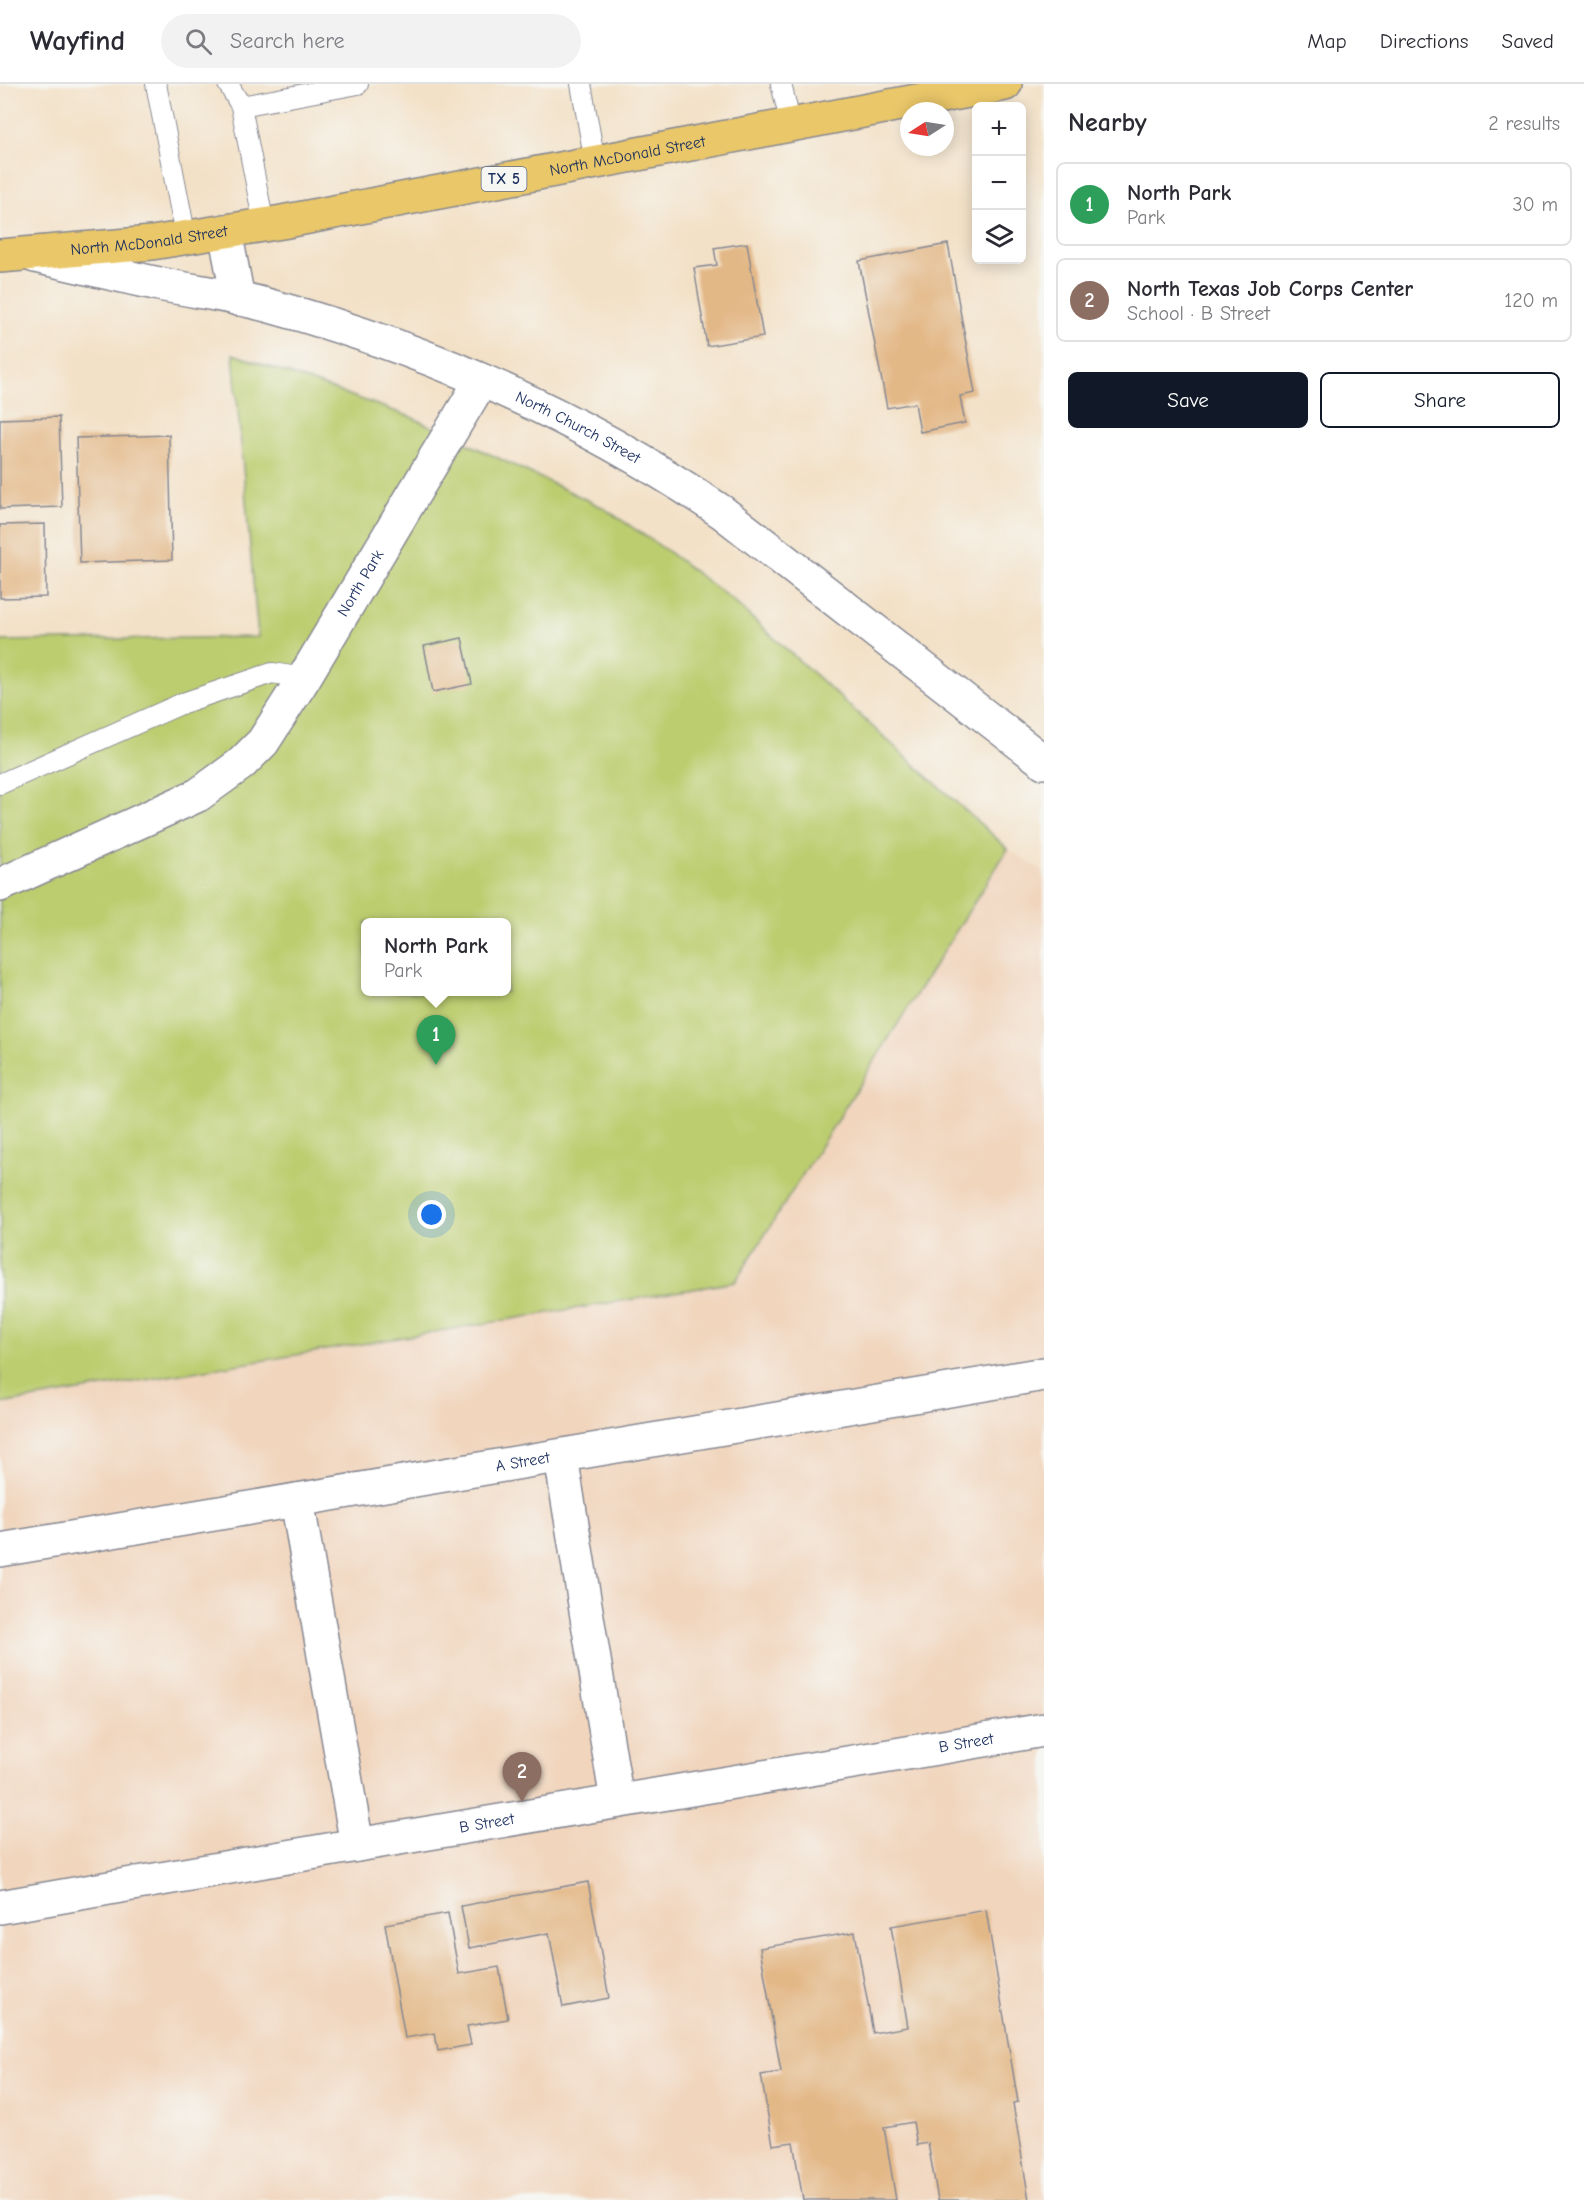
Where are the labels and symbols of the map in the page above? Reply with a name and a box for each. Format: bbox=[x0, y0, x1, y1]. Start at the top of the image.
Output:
north arrow bbox=[900, 102, 954, 156]
street label: North McDonald Street bbox=[548, 132, 707, 180]
road number: TX 5 bbox=[482, 167, 526, 191]
street label: North McDonald Street bbox=[70, 222, 229, 259]
street label: North Church Street bbox=[513, 388, 644, 468]
street label: North Park bbox=[334, 546, 387, 620]
pin: 1 bbox=[416, 1016, 456, 1065]
your location bbox=[417, 1200, 446, 1229]
street label: A Street bbox=[494, 1448, 552, 1475]
street label: B Street bbox=[937, 1730, 995, 1756]
pin: 2 bbox=[502, 1752, 542, 1802]
street label: B Street bbox=[458, 1810, 516, 1837]

